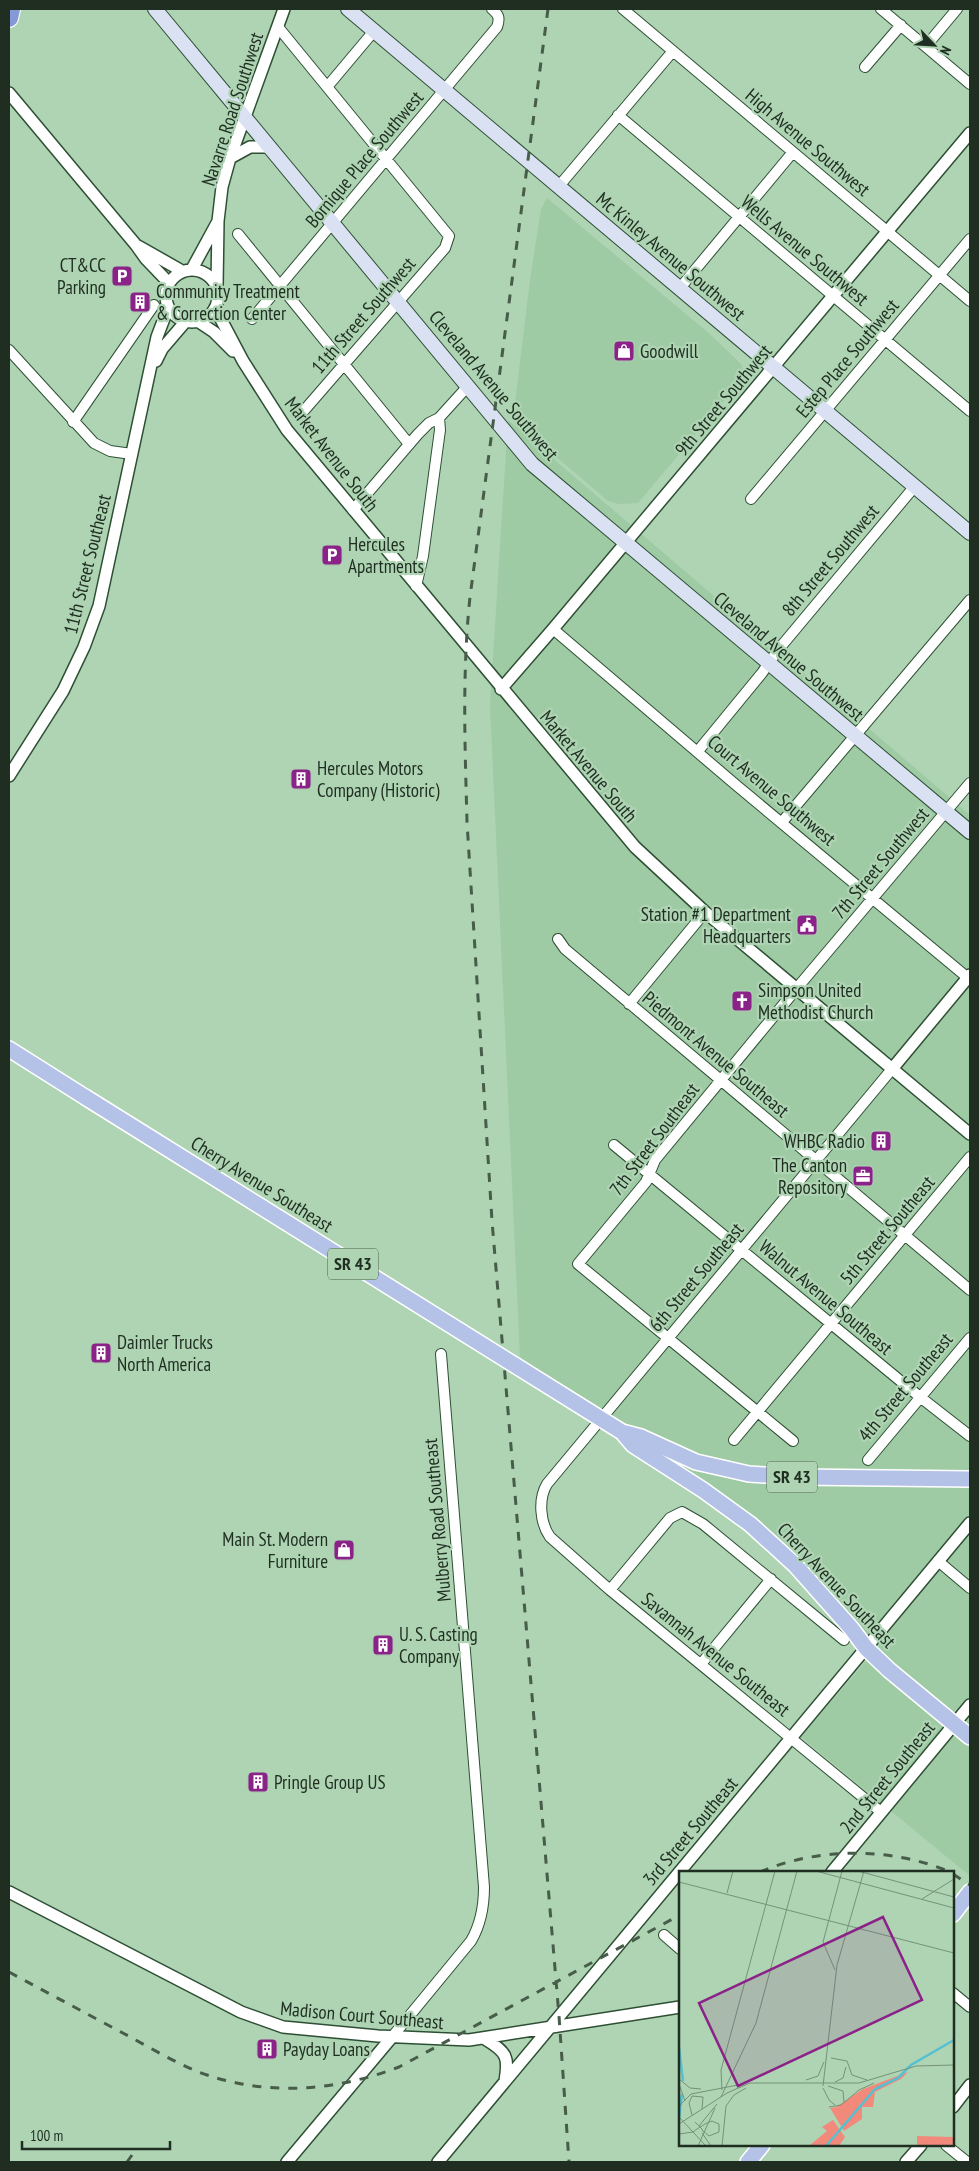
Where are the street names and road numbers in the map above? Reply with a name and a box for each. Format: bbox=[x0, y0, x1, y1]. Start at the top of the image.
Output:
street label: Navarre Road Southwest bbox=[196, 28, 268, 189]
street label: High Avenue Southwest bbox=[741, 83, 876, 202]
street label: Bornique Place Southwest bbox=[300, 85, 429, 232]
street label: Mc Kinley Avenue Southwest bbox=[592, 187, 751, 326]
street label: Wells Avenue Southwest bbox=[736, 190, 874, 311]
street label: 11th Street Southwest bbox=[306, 251, 421, 378]
street label: Estep Place Southwest bbox=[790, 293, 904, 422]
street label: Cleveland Avenue Southwest bbox=[424, 305, 564, 466]
street label: 9th Street Southwest bbox=[669, 339, 777, 461]
street label: Market Avenue South bbox=[280, 392, 384, 516]
street label: 11th Street Southeast bbox=[58, 491, 116, 636]
street label: 8th Street Southwest bbox=[776, 499, 884, 621]
street label: Cleveland Avenue Southwest bbox=[709, 586, 870, 726]
street label: Market Avenue South bbox=[535, 705, 643, 827]
street label: Court Avenue Southwest bbox=[703, 729, 842, 851]
street label: 7th Street Southwest bbox=[826, 802, 934, 924]
street label: Piedmont Avenue Southeast bbox=[638, 986, 795, 1123]
street label: 7th Street Southeast bbox=[604, 1077, 705, 1200]
street label: Cherry Avenue Southeast bbox=[187, 1131, 338, 1238]
street label: 5th Street Southeast bbox=[834, 1170, 940, 1289]
street label: 6th Street Southeast bbox=[643, 1217, 749, 1336]
street label: Walnut Avenue Southeast bbox=[754, 1234, 898, 1360]
road number: SR 43 bbox=[328, 1248, 378, 1280]
street label: 4th Street Southeast bbox=[852, 1327, 958, 1446]
street label: Mulberry Road Southeast bbox=[418, 1437, 456, 1603]
road number: SR 43 bbox=[767, 1461, 817, 1492]
street label: Cherry Avenue Southeast bbox=[773, 1517, 902, 1653]
street label: Savannah Avenue Southeast bbox=[637, 1587, 796, 1722]
street label: 2nd Street Southeast bbox=[834, 1715, 940, 1838]
street label: 3rd Street Southeast bbox=[638, 1771, 743, 1890]
street label: Madison Court Southeast bbox=[279, 1996, 445, 2034]

